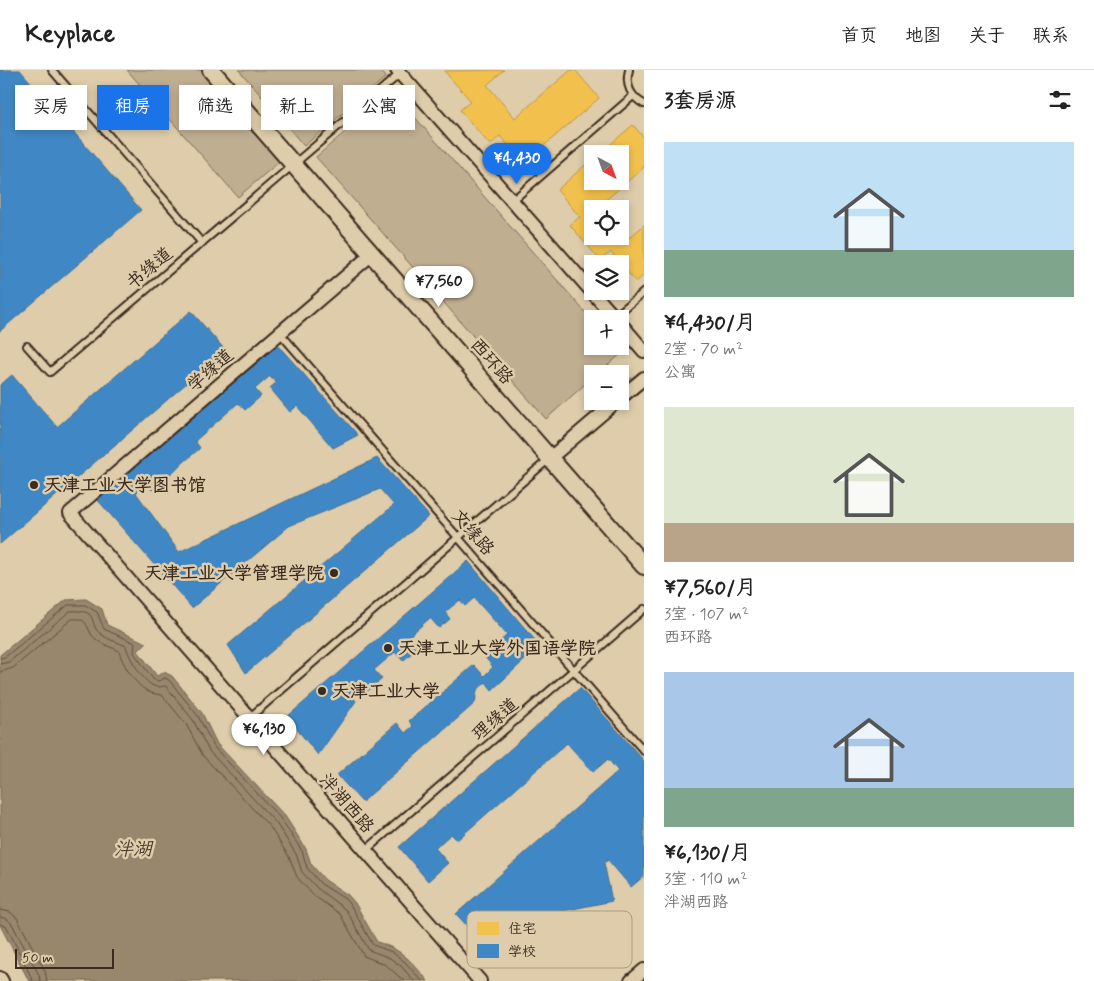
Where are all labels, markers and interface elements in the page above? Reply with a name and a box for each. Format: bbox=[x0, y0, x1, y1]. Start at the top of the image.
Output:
text: Keyplace bbox=[25, 19, 115, 50]
text: 首页 bbox=[841, 24, 877, 48]
text: 地图 bbox=[905, 24, 941, 48]
text: 关于 bbox=[969, 24, 1005, 48]
text: 联系 bbox=[1033, 24, 1069, 48]
chip: 买房 bbox=[15, 85, 87, 130]
chip: 租房 bbox=[97, 85, 169, 130]
chip: 筛选 bbox=[179, 85, 251, 130]
chip: 新上 bbox=[261, 85, 333, 130]
chip: 公寓 bbox=[343, 85, 415, 130]
icon: filters bbox=[1046, 86, 1074, 114]
text: 3套房源 bbox=[664, 87, 737, 115]
pin: ¥4,430 bbox=[476, 142, 558, 185]
north arrow bbox=[584, 145, 629, 190]
map controls bbox=[584, 145, 629, 410]
text: ¥4,430 bbox=[493, 148, 541, 169]
icon: home bbox=[824, 175, 914, 265]
button: locate bbox=[584, 200, 629, 245]
street label: 书缘道 bbox=[121, 242, 178, 295]
button: layers bbox=[584, 255, 629, 300]
pin: ¥7,560 bbox=[398, 266, 480, 308]
text: ¥7,560 bbox=[415, 271, 463, 292]
text: ¥4,430/月 bbox=[664, 309, 756, 337]
button: + bbox=[584, 310, 629, 355]
street label: 西环路 bbox=[464, 333, 518, 390]
text: 2室 · 70 m² bbox=[664, 339, 743, 360]
street label: 学缘道 bbox=[182, 344, 239, 398]
text: 公寓 bbox=[664, 362, 696, 383]
button: − bbox=[584, 365, 629, 410]
icon: home bbox=[824, 440, 914, 530]
place label: 天津工业大学图书馆 bbox=[44, 474, 206, 498]
marker: 天津工业大学图书馆 bbox=[28, 479, 40, 491]
street label: 文缘路 bbox=[445, 504, 499, 561]
place label: 天津工业大学管理学院 bbox=[144, 562, 324, 586]
marker: 天津工业大学管理学院 bbox=[328, 567, 340, 579]
text: ¥7,560/月 bbox=[664, 574, 756, 602]
text: 3室 · 107 m² bbox=[664, 604, 749, 625]
text: 西环路 bbox=[664, 627, 712, 648]
place label: 天津工业大学外国语学院 bbox=[398, 637, 596, 661]
marker: 天津工业大学外国语学院 bbox=[382, 642, 394, 654]
place label: 天津工业大学 bbox=[332, 680, 440, 704]
marker: 天津工业大学 bbox=[316, 685, 328, 697]
street label: 理缘道 bbox=[467, 693, 524, 747]
icon: home bbox=[824, 705, 914, 795]
pin: ¥6,130 bbox=[223, 714, 305, 756]
text: ¥6,130 bbox=[242, 719, 286, 740]
street label: 泮湖西路 bbox=[314, 769, 379, 839]
water label: 泮湖 bbox=[114, 837, 154, 862]
text: ¥6,130/月 bbox=[664, 839, 751, 867]
text: 3室 · 110 m² bbox=[664, 869, 747, 890]
text: 泮湖西路 bbox=[664, 892, 728, 913]
legend bbox=[467, 911, 632, 968]
text: 住宅 bbox=[508, 920, 536, 938]
text: 学校 bbox=[508, 943, 536, 961]
scale bar bbox=[15, 946, 114, 969]
text: 50 m bbox=[22, 949, 53, 967]

